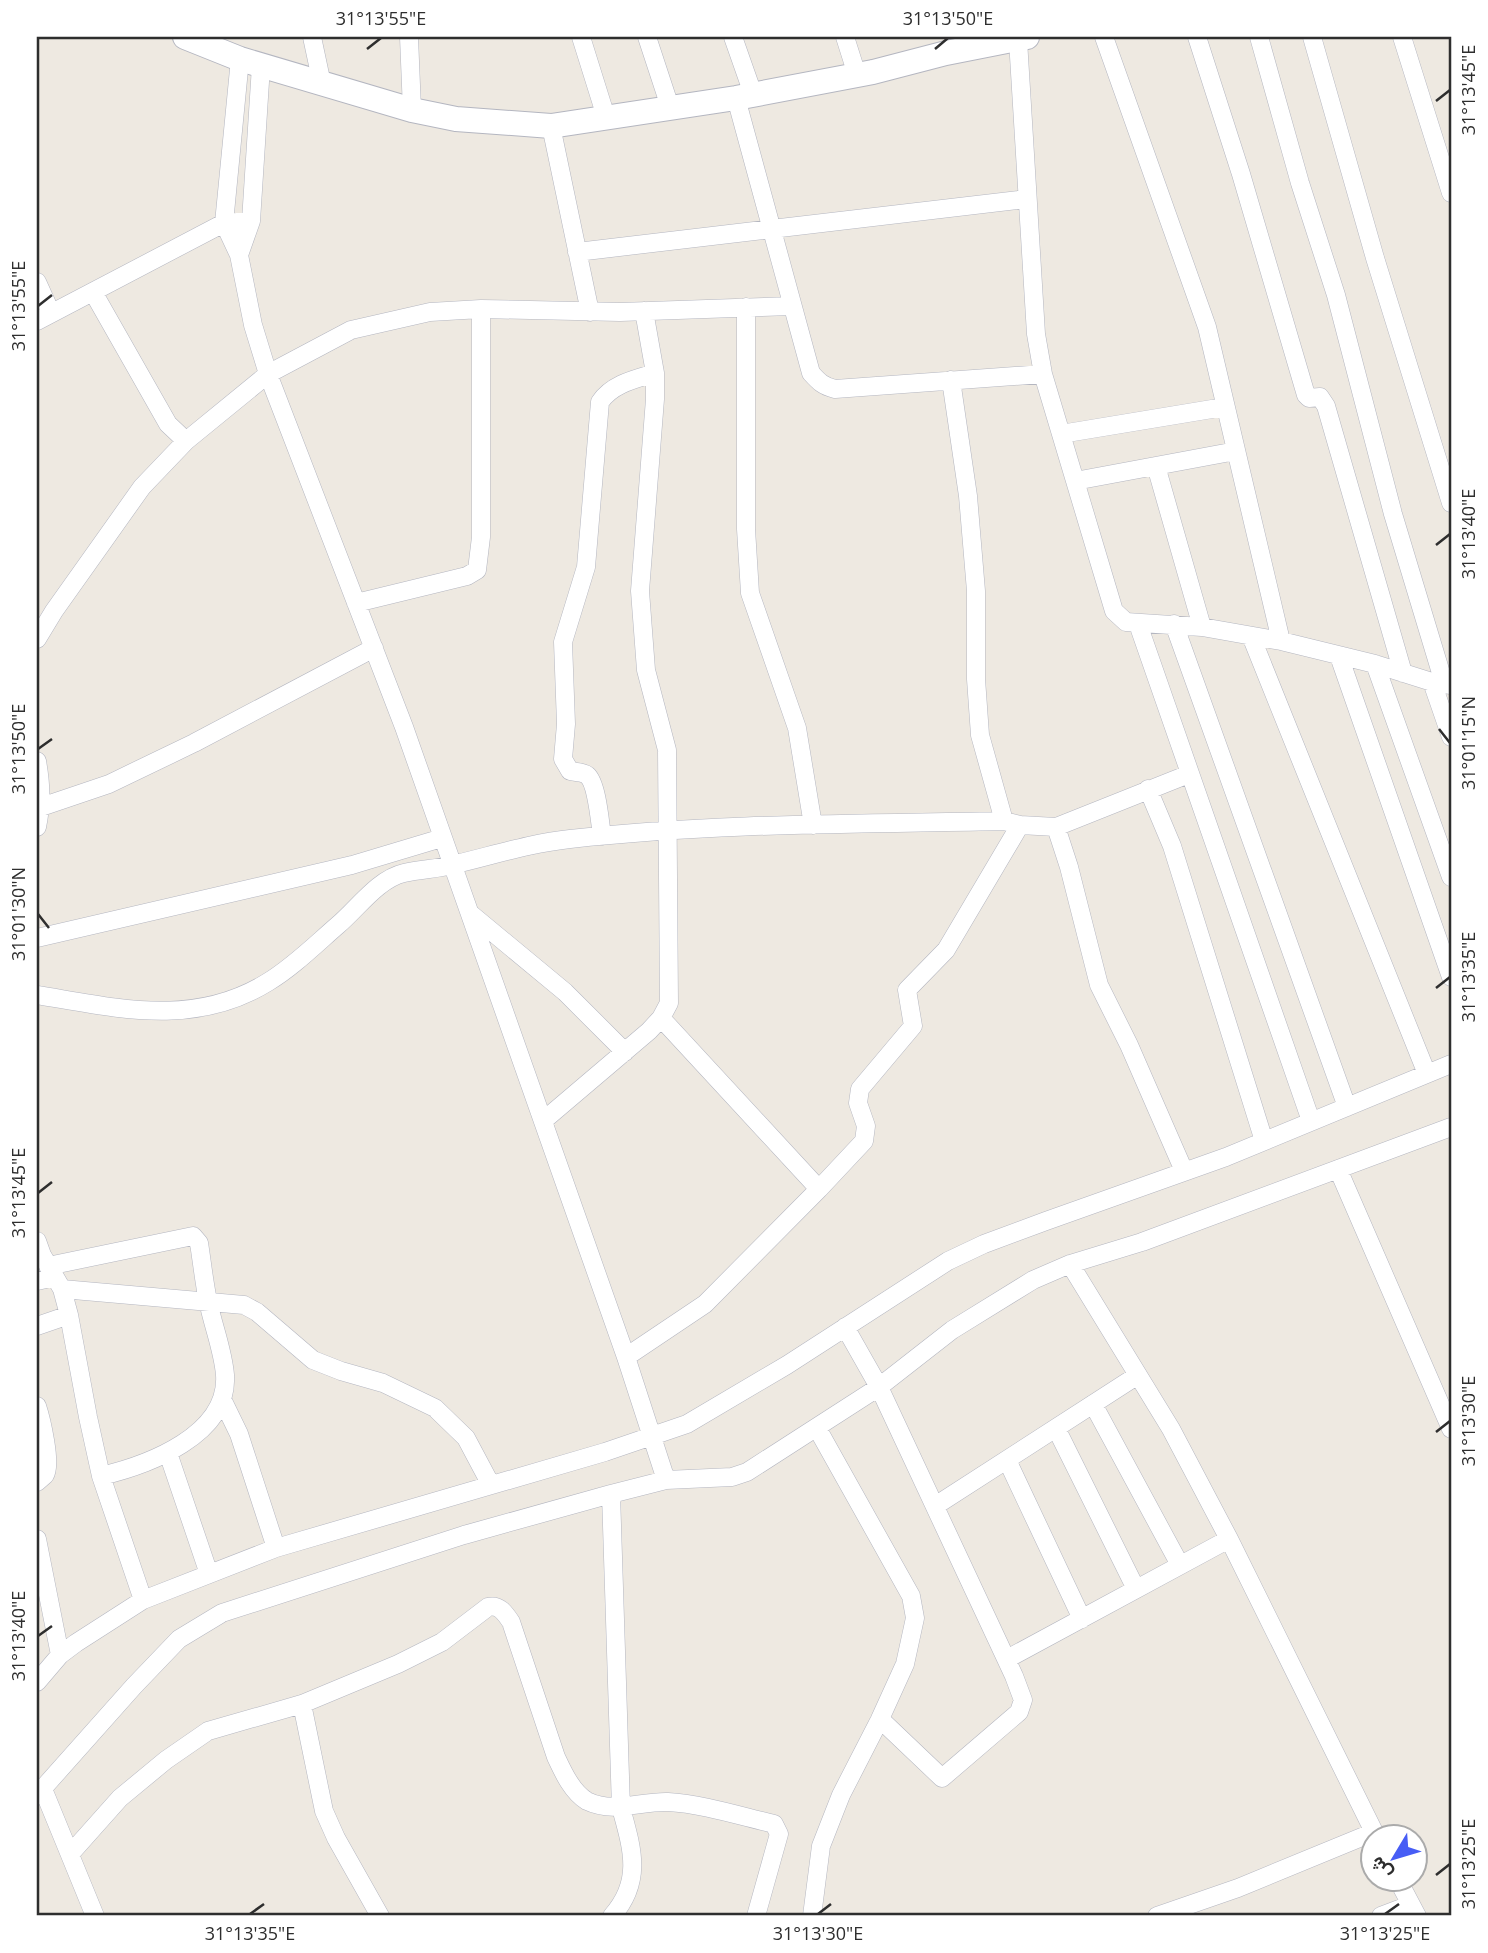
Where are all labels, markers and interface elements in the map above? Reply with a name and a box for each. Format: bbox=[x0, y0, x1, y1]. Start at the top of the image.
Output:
text: 31°13'55"E bbox=[336, 6, 426, 30]
text: 31°13'50"E bbox=[903, 6, 993, 30]
text: 31°13'45"E bbox=[1456, 45, 1480, 135]
text: 31°13'55"E bbox=[6, 261, 30, 351]
text: 31°13'40"E bbox=[1456, 489, 1480, 579]
text: 31°01'15"N bbox=[1456, 696, 1480, 790]
text: 31°13'50"E bbox=[6, 704, 30, 794]
text: 31°01'30"N bbox=[6, 867, 30, 961]
text: 31°13'35"E bbox=[1456, 932, 1480, 1022]
text: 31°13'45"E bbox=[6, 1148, 30, 1238]
text: 31°13'30"E bbox=[1456, 1376, 1480, 1466]
text: 31°13'40"E bbox=[6, 1591, 30, 1681]
text: 31°13'25"E bbox=[1456, 1819, 1480, 1909]
north arrow bbox=[1358, 1824, 1428, 1894]
text: ش bbox=[1363, 1851, 1398, 1885]
text: 31°13'35"E bbox=[205, 1921, 295, 1945]
text: 31°13'30"E bbox=[773, 1921, 863, 1945]
text: 31°13'25"E bbox=[1340, 1921, 1430, 1945]

